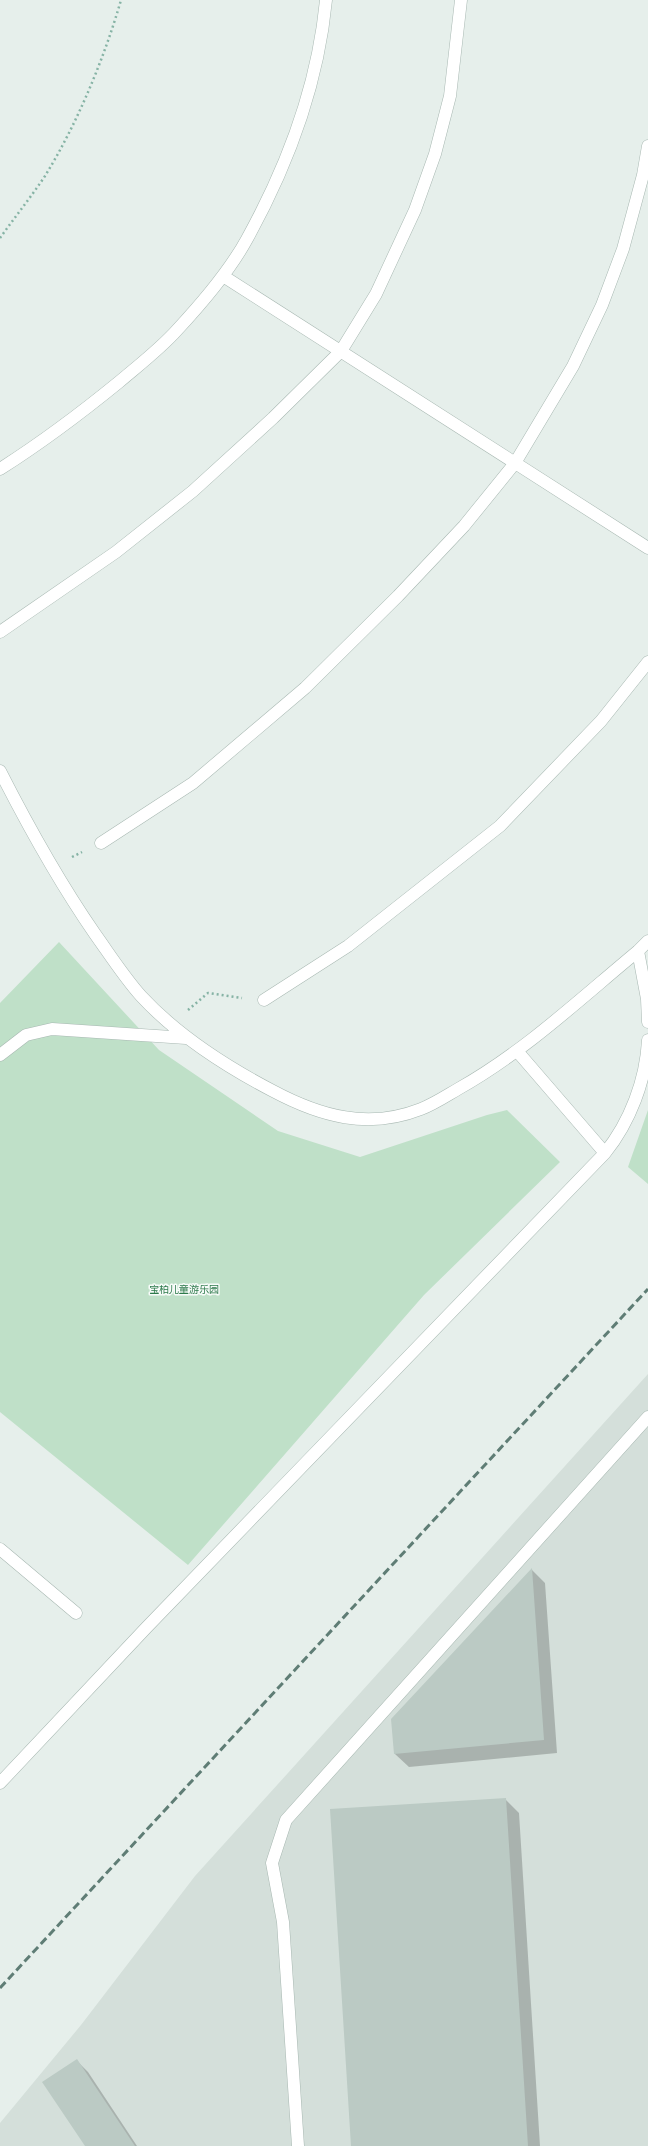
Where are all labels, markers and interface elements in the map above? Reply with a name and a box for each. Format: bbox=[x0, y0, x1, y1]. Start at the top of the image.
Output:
park label: 宝柏儿童游乐园 bbox=[149, 1282, 219, 1297]

